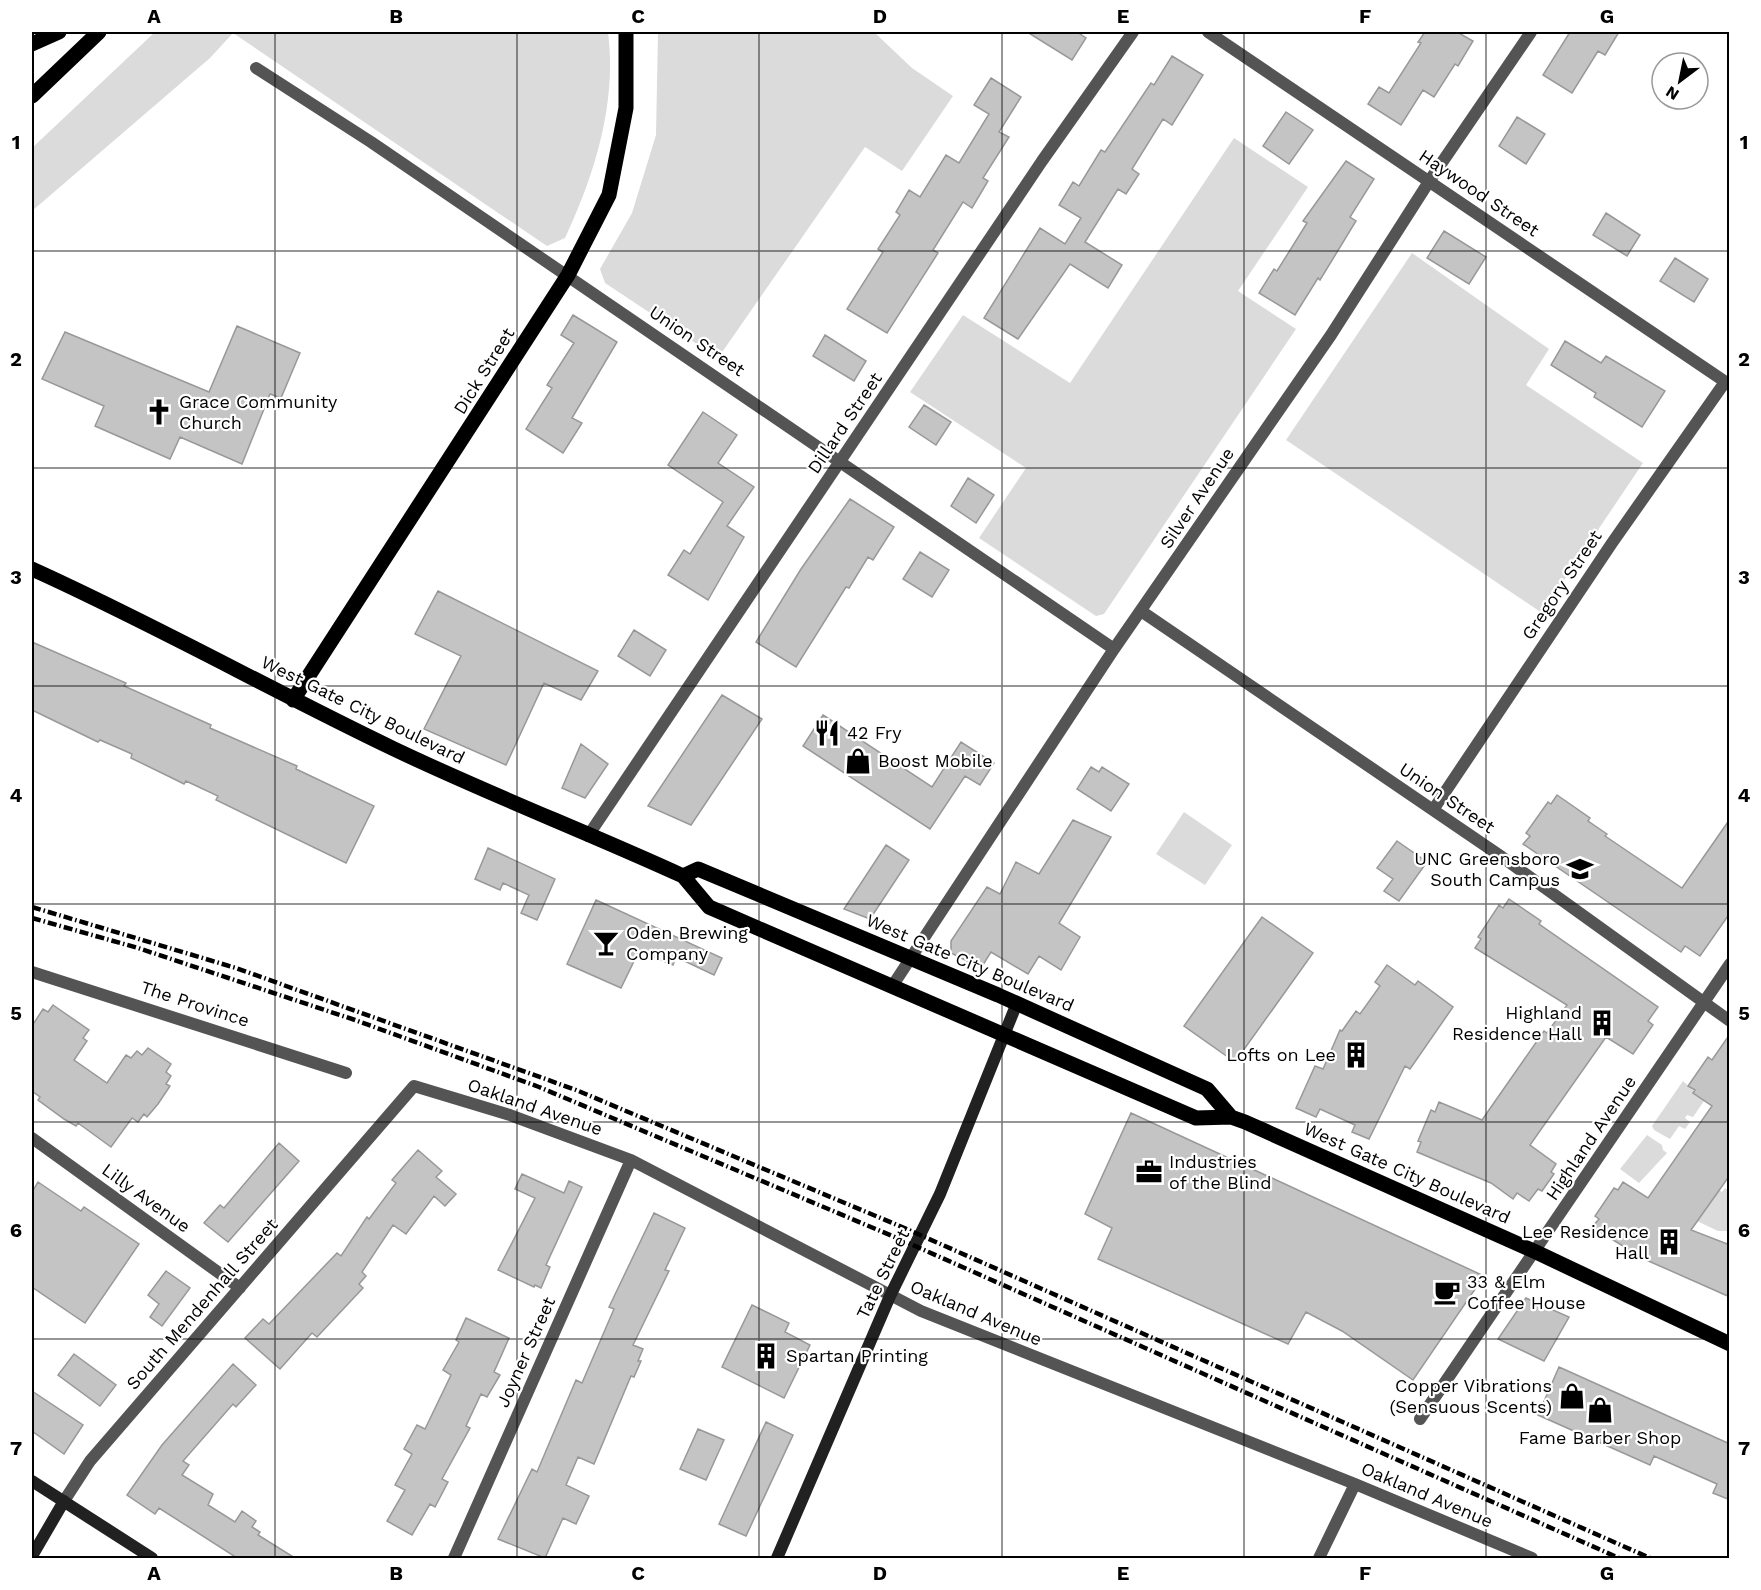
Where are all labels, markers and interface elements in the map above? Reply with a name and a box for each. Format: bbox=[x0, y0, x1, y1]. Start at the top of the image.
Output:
text: A bbox=[147, 4, 161, 28]
text: B bbox=[389, 4, 403, 28]
text: C bbox=[631, 4, 645, 28]
text: D bbox=[873, 4, 887, 28]
text: E bbox=[1117, 4, 1129, 28]
text: F bbox=[1359, 4, 1371, 28]
text: G bbox=[1600, 4, 1614, 28]
north arrow bbox=[1650, 51, 1710, 111]
text: N bbox=[1662, 82, 1682, 104]
text: 1 bbox=[12, 130, 20, 154]
text: 1 bbox=[1740, 130, 1748, 154]
street label: Haywood Street bbox=[1415, 145, 1544, 241]
street label: Union Street bbox=[645, 301, 749, 381]
street label: Dick Street bbox=[449, 323, 519, 418]
text: 2 bbox=[10, 347, 22, 371]
text: 2 bbox=[1738, 347, 1750, 371]
street label: Dillard Street bbox=[803, 368, 886, 477]
place label: Grace Community Church bbox=[179, 391, 338, 433]
church icon: Grace Community Church bbox=[144, 397, 174, 427]
street label: Silver Avenue bbox=[1155, 443, 1238, 552]
street label: Gregory Street bbox=[1517, 526, 1606, 643]
text: 3 bbox=[10, 565, 22, 589]
text: 3 bbox=[1738, 565, 1750, 589]
street label: West Gate City Boulevard bbox=[258, 651, 468, 768]
restaurant icon: 42 Fry bbox=[812, 718, 842, 748]
place label: 42 Fry bbox=[847, 722, 902, 743]
shop icon: Boost Mobile bbox=[843, 746, 873, 776]
place label: Boost Mobile bbox=[878, 750, 993, 771]
street label: Union Street bbox=[1395, 758, 1499, 838]
text: 4 bbox=[10, 783, 23, 807]
text: 4 bbox=[1738, 783, 1751, 807]
place label: UNC Greensboro South Campus bbox=[1414, 848, 1560, 890]
school or university icon: UNC Greensboro South Campus bbox=[1565, 854, 1595, 884]
street label: West Gate City Boulevard bbox=[863, 909, 1077, 1016]
place label: Oden Brewing Company bbox=[626, 922, 748, 964]
bar icon: Oden Brewing Company bbox=[591, 928, 621, 958]
street label: The Province bbox=[138, 976, 252, 1031]
text: 5 bbox=[10, 1001, 22, 1025]
text: 5 bbox=[1738, 1001, 1750, 1025]
place label: Highland Residence Hall bbox=[1452, 1002, 1582, 1044]
building icon: Highland Residence Hall bbox=[1587, 1008, 1617, 1038]
building icon: Lofts on Lee bbox=[1341, 1040, 1371, 1070]
place label: Lofts on Lee bbox=[1226, 1044, 1336, 1065]
street label: Highland Avenue bbox=[1541, 1071, 1640, 1204]
street label: Oakland Avenue bbox=[465, 1074, 605, 1139]
street label: West Gate City Boulevard bbox=[1301, 1117, 1514, 1228]
place label: Industries of the Blind bbox=[1169, 1151, 1271, 1193]
office icon: Industries of the Blind bbox=[1134, 1157, 1164, 1187]
street label: Lilly Avenue bbox=[98, 1159, 195, 1237]
street label: South Mendenhall Street bbox=[122, 1213, 282, 1394]
text: 6 bbox=[10, 1218, 22, 1242]
text: 6 bbox=[1738, 1218, 1750, 1242]
place label: Lee Residence Hall bbox=[1522, 1221, 1649, 1263]
street label: Tate Street bbox=[852, 1225, 913, 1322]
building icon: Lee Residence Hall bbox=[1654, 1227, 1684, 1257]
place label: 33 & Elm Coffee House bbox=[1467, 1271, 1586, 1313]
street label: Oakland Avenue bbox=[907, 1275, 1045, 1350]
cafe icon: 33 & Elm Coffee House bbox=[1432, 1277, 1462, 1307]
street label: Joyner Street bbox=[492, 1293, 559, 1410]
building icon: Spartan Printing bbox=[751, 1341, 781, 1371]
place label: Spartan Printing bbox=[786, 1345, 928, 1366]
place label: Copper Vibrations (Sensuous Scents) bbox=[1389, 1375, 1552, 1417]
shop icon: Copper Vibrations (Sensuous Scents) bbox=[1557, 1381, 1587, 1411]
shop icon: Fame Barber Shop bbox=[1585, 1395, 1615, 1425]
place label: Fame Barber Shop bbox=[1519, 1427, 1681, 1448]
text: 7 bbox=[10, 1436, 22, 1460]
text: 7 bbox=[1738, 1436, 1750, 1460]
street label: Oakland Avenue bbox=[1358, 1457, 1496, 1532]
text: A bbox=[147, 1561, 161, 1585]
text: B bbox=[389, 1561, 403, 1585]
text: C bbox=[631, 1561, 645, 1585]
text: D bbox=[873, 1561, 887, 1585]
text: E bbox=[1117, 1561, 1129, 1585]
text: F bbox=[1359, 1561, 1371, 1585]
text: G bbox=[1600, 1561, 1614, 1585]

